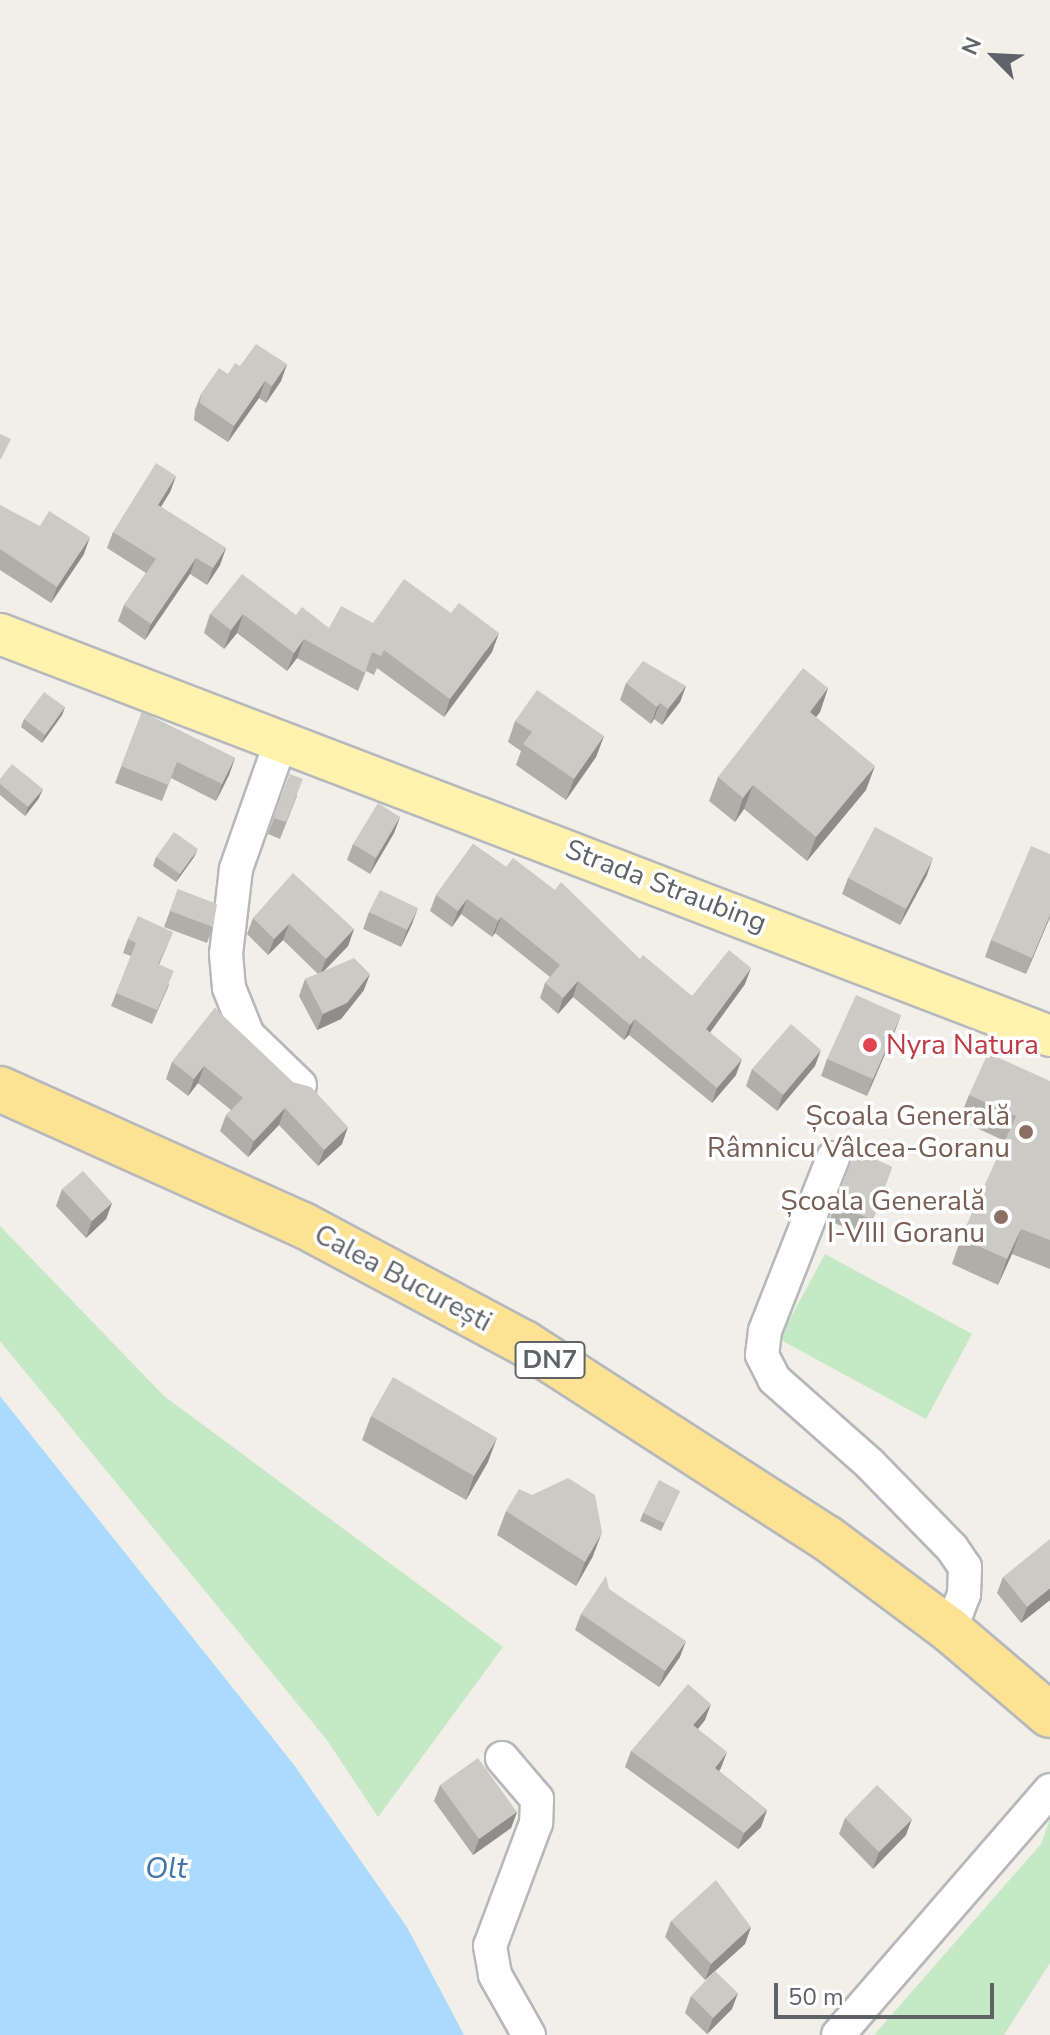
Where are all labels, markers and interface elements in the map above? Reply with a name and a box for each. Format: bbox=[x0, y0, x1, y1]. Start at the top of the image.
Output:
north arrow bbox=[954, 16, 1034, 96]
text: N bbox=[955, 33, 989, 60]
street label: Strada Straubing bbox=[561, 832, 771, 940]
place label: Nyra Natura bbox=[886, 1028, 1039, 1062]
marker: Nyra Natura bbox=[861, 1036, 879, 1054]
place label: Școala Generală Râmnicu Vâlcea-Goranu bbox=[707, 1099, 1010, 1165]
marker: Școala Generală Râmnicu Vâlcea-Goranu bbox=[1017, 1123, 1035, 1141]
place label: Școala Generală I-VIII Goranu bbox=[780, 1184, 985, 1250]
marker: Școala Generală I-VIII Goranu bbox=[992, 1208, 1010, 1226]
street label: Calea București bbox=[309, 1217, 497, 1339]
road number: DN7 bbox=[514, 1338, 586, 1382]
water label: Olt bbox=[145, 1851, 187, 1887]
scale bar bbox=[778, 1967, 998, 2017]
text: 50 m bbox=[788, 1981, 844, 2013]

